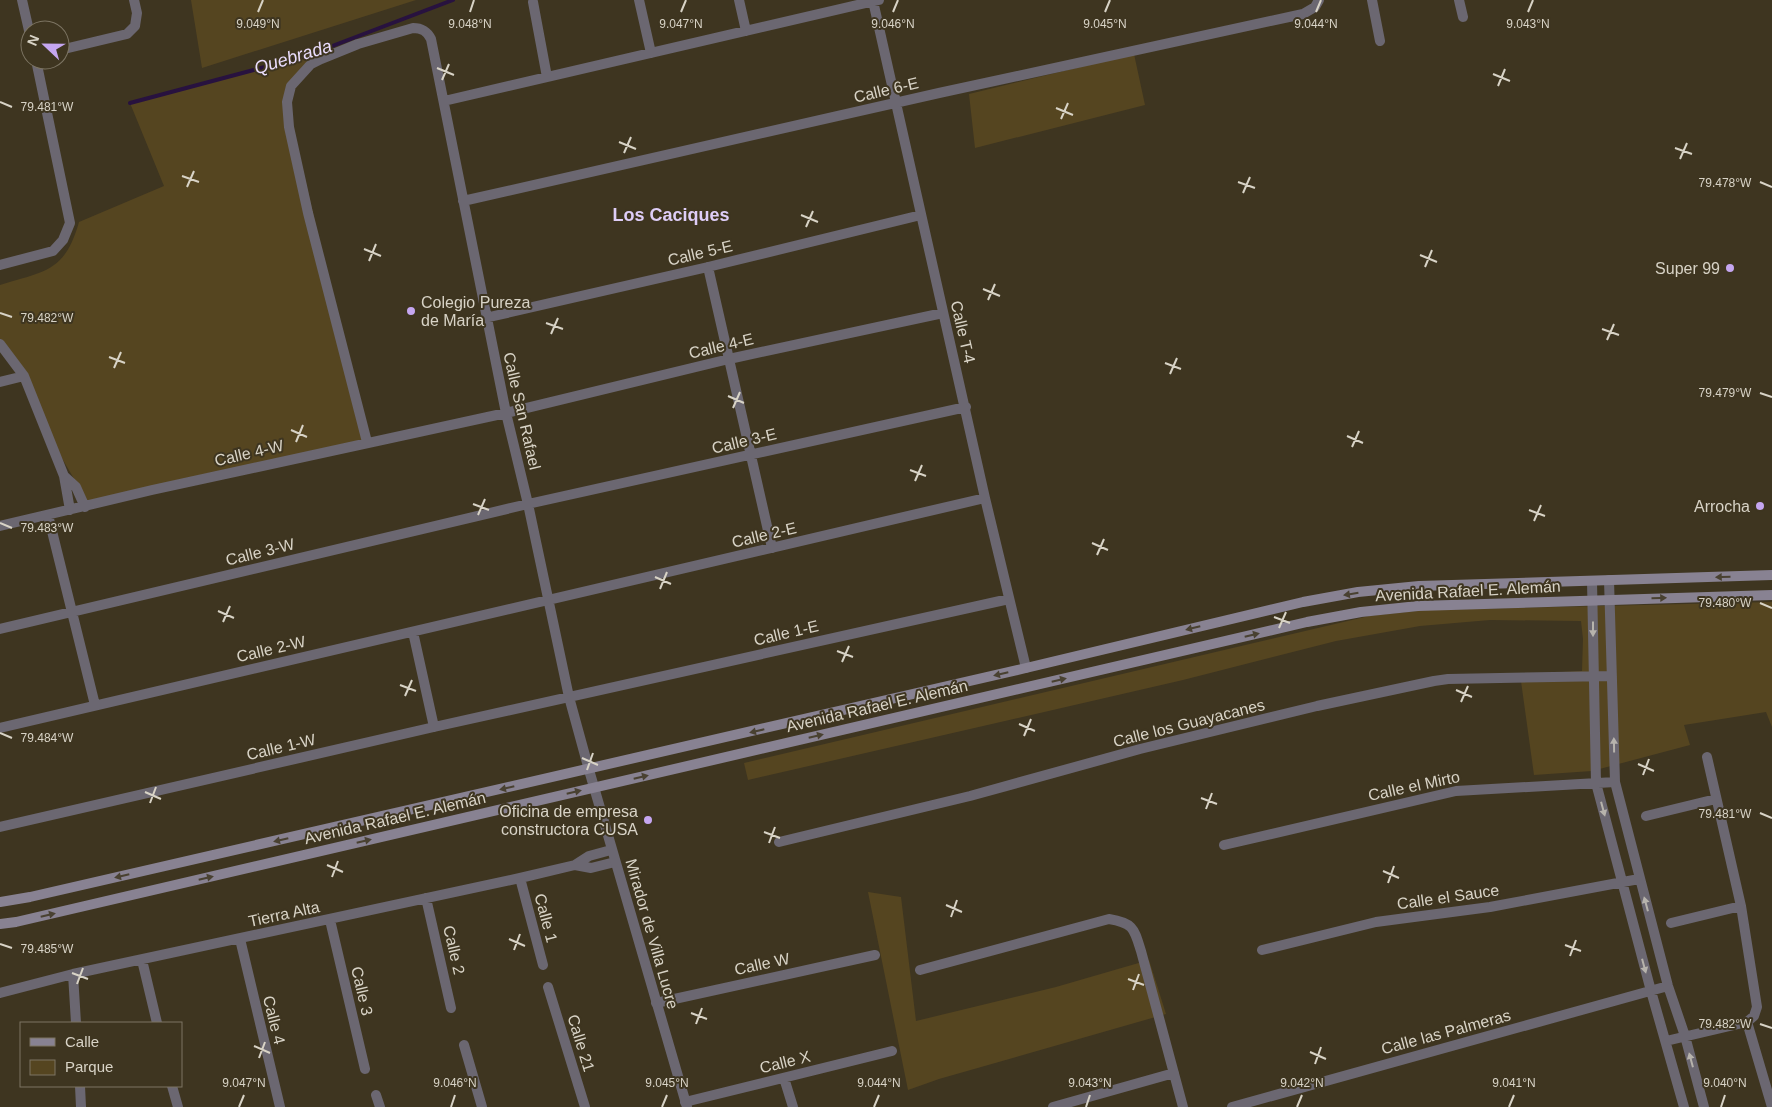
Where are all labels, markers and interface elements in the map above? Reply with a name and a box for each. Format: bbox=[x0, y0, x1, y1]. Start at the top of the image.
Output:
text: 9.049°N bbox=[236, 17, 280, 31]
text: 9.048°N bbox=[448, 17, 492, 31]
text: 9.047°N bbox=[659, 17, 703, 31]
text: 9.046°N bbox=[871, 17, 915, 31]
text: 9.045°N bbox=[1083, 17, 1127, 31]
text: 9.044°N bbox=[1294, 17, 1338, 31]
text: 9.043°N bbox=[1506, 17, 1550, 31]
north arrow bbox=[20, 20, 70, 70]
text: N bbox=[24, 32, 42, 48]
water label: Quebrada bbox=[252, 36, 334, 78]
street label: Calle 6-E bbox=[852, 74, 920, 106]
text: 79.481°W bbox=[21, 100, 74, 114]
text: 79.478°W bbox=[1699, 176, 1752, 190]
district label: Los Caciques bbox=[612, 205, 730, 225]
street label: Calle 5-E bbox=[666, 237, 734, 269]
place label: Super 99 bbox=[1655, 260, 1720, 277]
marker: Super 99 bbox=[1724, 262, 1736, 274]
place label: Colegio Pureza de María bbox=[421, 294, 531, 329]
street label: Calle T-4 bbox=[948, 299, 978, 365]
marker: Colegio Pureza de María bbox=[405, 305, 417, 317]
text: 79.482°W bbox=[21, 311, 74, 325]
street label: Calle 4-E bbox=[687, 330, 755, 362]
street label: Calle San Rafael bbox=[500, 351, 544, 471]
text: 79.479°W bbox=[1699, 386, 1752, 400]
street label: Calle 3-E bbox=[710, 425, 778, 457]
street label: Calle 4-W bbox=[213, 437, 286, 469]
place label: Arrocha bbox=[1694, 498, 1750, 515]
marker: Arrocha bbox=[1754, 500, 1766, 512]
street label: Calle 2-E bbox=[730, 519, 798, 551]
text: 79.483°W bbox=[21, 521, 74, 535]
street label: Calle 3-W bbox=[224, 535, 297, 569]
one-way arrow bbox=[1715, 573, 1731, 581]
street label: Avenida Rafael E. Alemán bbox=[1375, 578, 1561, 604]
one-way arrow bbox=[1343, 590, 1359, 598]
one-way arrow bbox=[1652, 594, 1668, 602]
text: 79.480°W bbox=[1699, 596, 1752, 610]
street label: Calle 1-E bbox=[752, 617, 820, 649]
one-way arrow bbox=[1589, 622, 1597, 638]
one-way arrow bbox=[1185, 624, 1200, 632]
one-way arrow bbox=[1244, 631, 1259, 639]
street label: Calle 2-W bbox=[235, 633, 308, 665]
one-way arrow bbox=[993, 670, 1008, 678]
one-way arrow bbox=[1052, 676, 1067, 684]
street label: Avenida Rafael E. Alemán bbox=[785, 677, 969, 735]
street label: Calle los Guayacanes bbox=[1111, 696, 1267, 750]
one-way arrow bbox=[749, 727, 765, 735]
text: 79.484°W bbox=[21, 731, 74, 745]
street label: Calle 1-W bbox=[245, 731, 318, 763]
one-way arrow bbox=[808, 732, 823, 740]
one-way arrow bbox=[1610, 737, 1618, 753]
street label: Calle el Mirto bbox=[1367, 768, 1462, 804]
one-way arrow bbox=[633, 773, 648, 781]
one-way arrow bbox=[500, 784, 515, 792]
one-way arrow bbox=[566, 788, 581, 796]
street label: Avenida Rafael E. Alemán bbox=[303, 789, 487, 847]
one-way arrow bbox=[1599, 801, 1607, 816]
place label: Oficina de empresa constructora CUSA bbox=[499, 803, 638, 838]
text: 79.481°W bbox=[1699, 807, 1752, 821]
marker: Oficina de empresa constructora CUSA bbox=[642, 814, 654, 826]
one-way arrow bbox=[273, 836, 288, 844]
one-way arrow bbox=[357, 837, 372, 845]
street label: Mirador de Villa Lucre bbox=[622, 857, 682, 1011]
one-way arrow bbox=[115, 872, 130, 880]
one-way arrow bbox=[199, 874, 214, 882]
street label: Calle el Sauce bbox=[1396, 881, 1500, 913]
street label: Calle 1 bbox=[531, 892, 561, 944]
one-way arrow bbox=[1642, 896, 1650, 911]
street label: Tierra Alta bbox=[247, 898, 321, 930]
one-way arrow bbox=[40, 911, 55, 919]
street label: Calle 2 bbox=[440, 924, 468, 976]
text: 79.485°W bbox=[21, 942, 74, 956]
street label: Calle W bbox=[733, 950, 792, 978]
one-way arrow bbox=[1641, 958, 1649, 973]
street label: Calle 3 bbox=[348, 965, 376, 1017]
street label: Calle 4 bbox=[260, 994, 288, 1046]
street label: Calle las Palmeras bbox=[1379, 1007, 1513, 1057]
street label: Calle 21 bbox=[564, 1012, 598, 1074]
text: 79.482°W bbox=[1699, 1017, 1752, 1031]
legend bbox=[20, 1022, 182, 1087]
text: Calle bbox=[65, 1033, 99, 1050]
street label: Calle X bbox=[758, 1047, 812, 1076]
one-way arrow bbox=[1687, 1052, 1695, 1067]
text: Parque bbox=[65, 1058, 113, 1075]
text: 9.047°N bbox=[222, 1076, 266, 1090]
text: 9.046°N bbox=[433, 1076, 477, 1090]
text: 9.045°N bbox=[645, 1076, 689, 1090]
text: 9.044°N bbox=[857, 1076, 901, 1090]
text: 9.043°N bbox=[1068, 1076, 1112, 1090]
text: 9.042°N bbox=[1280, 1076, 1324, 1090]
text: 9.041°N bbox=[1492, 1076, 1536, 1090]
text: 9.040°N bbox=[1703, 1076, 1747, 1090]

